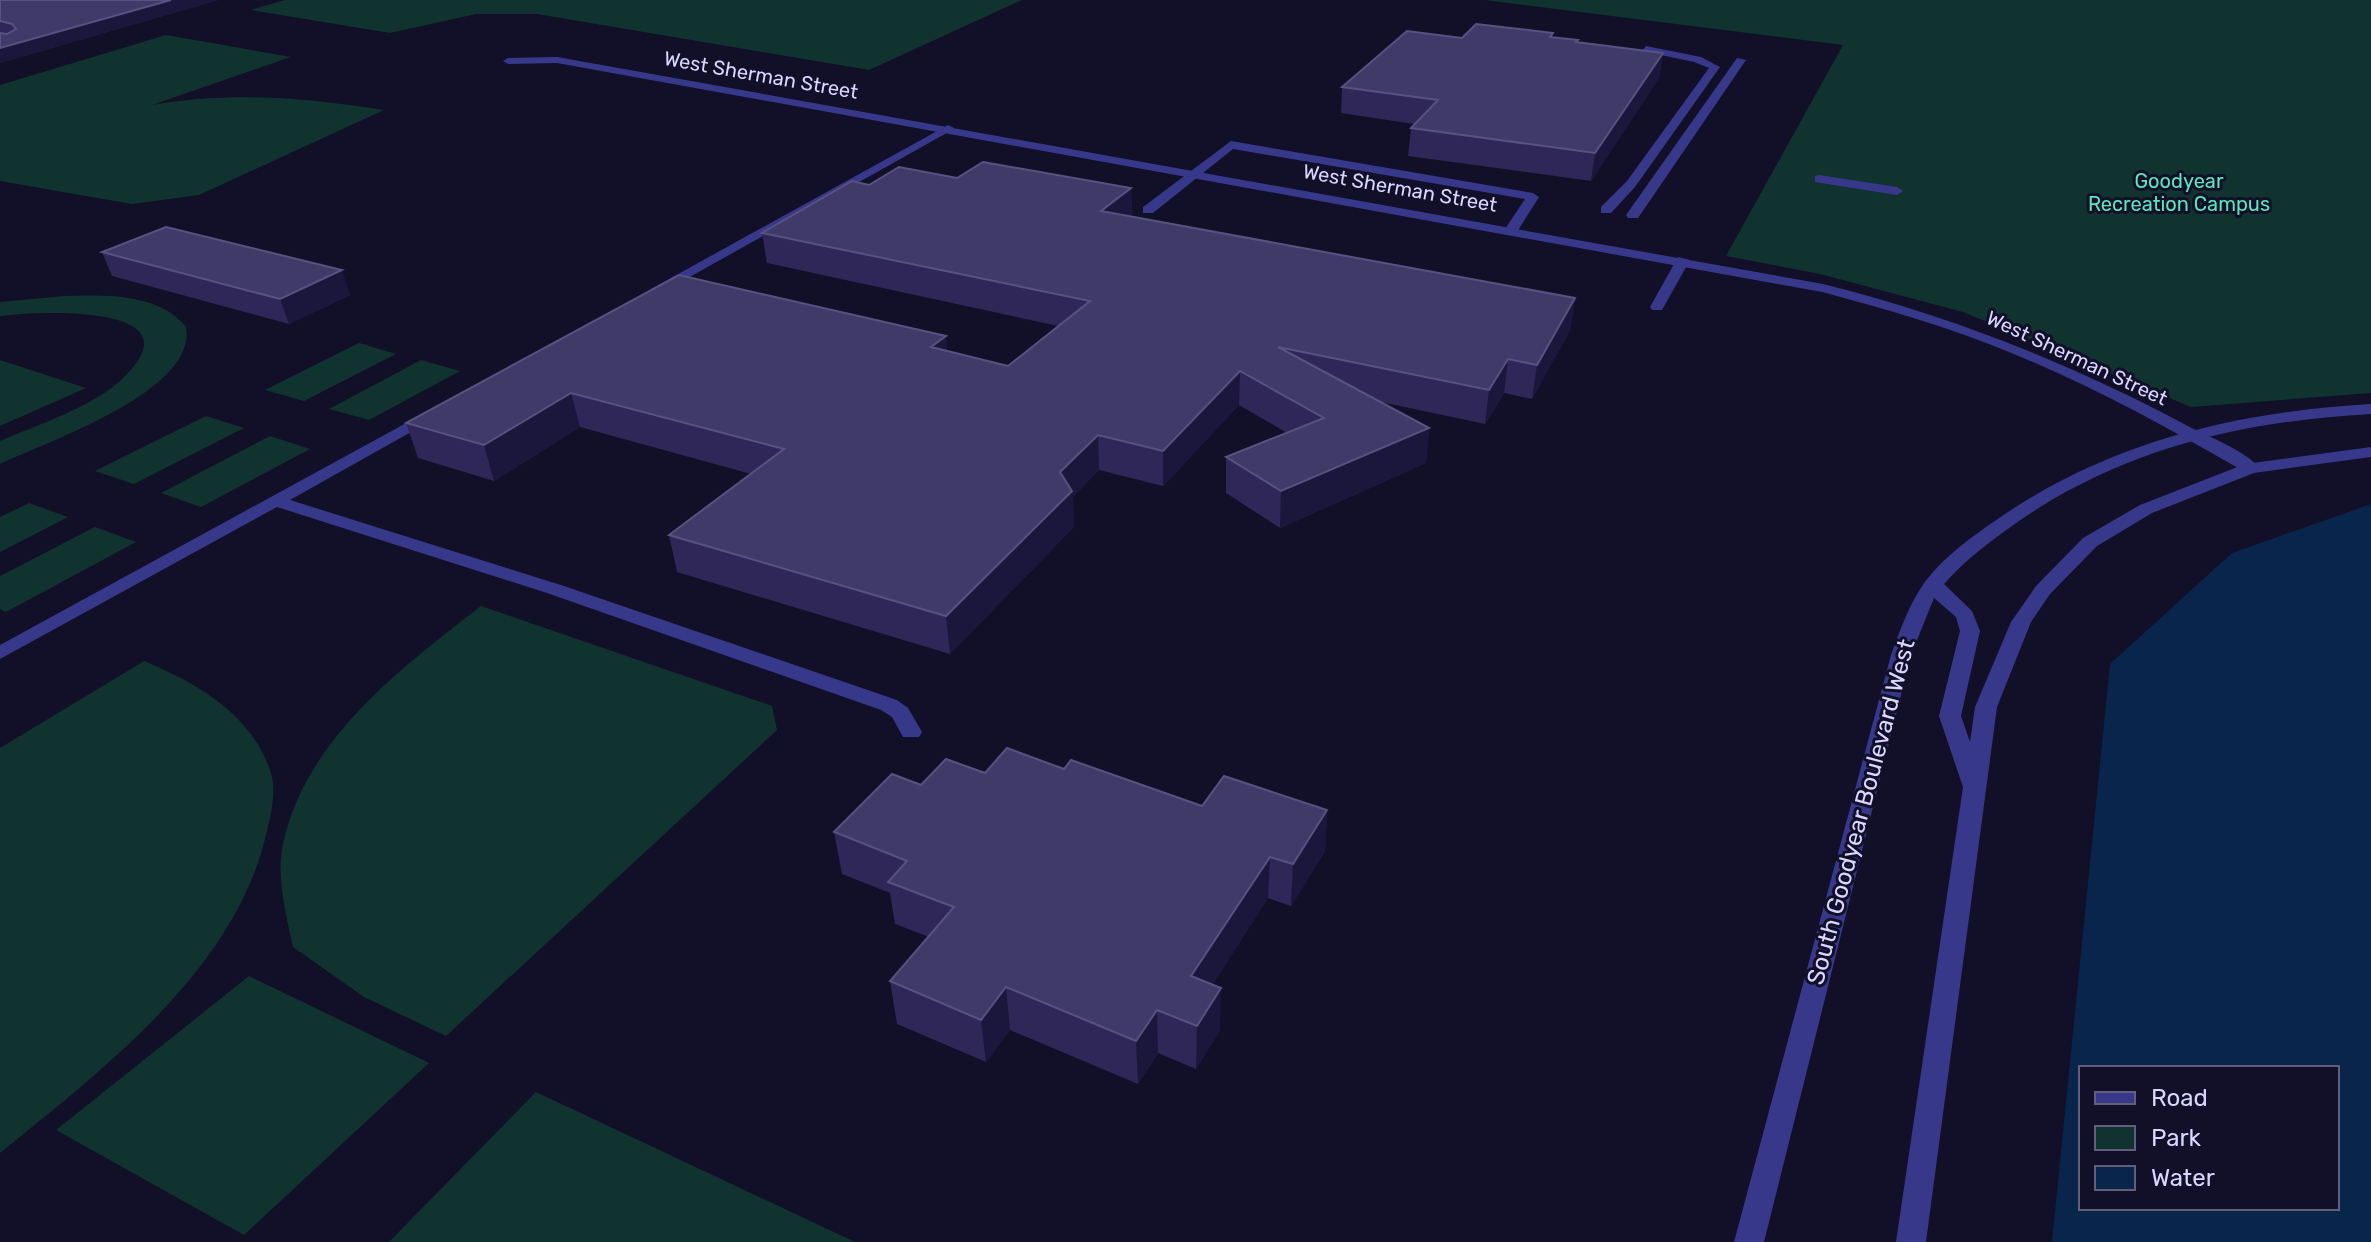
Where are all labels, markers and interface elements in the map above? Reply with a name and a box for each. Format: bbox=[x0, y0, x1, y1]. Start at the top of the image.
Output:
street label: West Sherman Street bbox=[662, 46, 860, 104]
street label: West Sherman Street bbox=[1301, 159, 1499, 217]
park label: Goodyear Recreation Campus bbox=[2088, 169, 2270, 216]
street label: West Sherman Street bbox=[1983, 306, 2171, 411]
street label: South Goodyear Boulevard West bbox=[1801, 636, 1921, 988]
legend bbox=[2079, 1066, 2339, 1210]
text: Road bbox=[2151, 1084, 2208, 1112]
text: Park bbox=[2151, 1124, 2202, 1152]
text: Water bbox=[2151, 1164, 2215, 1192]

